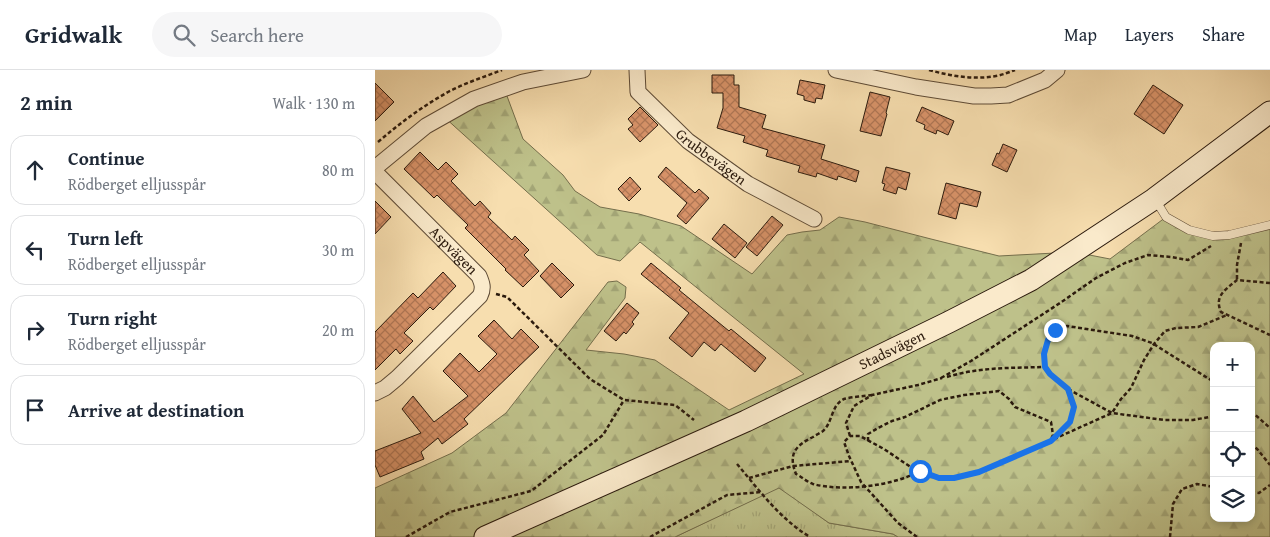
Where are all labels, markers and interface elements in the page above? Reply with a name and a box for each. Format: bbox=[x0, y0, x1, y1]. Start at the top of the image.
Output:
search box bbox=[152, 12, 502, 57]
text: Gridwalk bbox=[25, 17, 122, 52]
icon: search bbox=[170, 21, 198, 49]
text: Search here bbox=[210, 21, 304, 49]
text: Map bbox=[1064, 21, 1097, 48]
text: Layers bbox=[1125, 21, 1174, 48]
text: Share bbox=[1202, 21, 1245, 48]
text: 2 min bbox=[20, 87, 72, 118]
text: Walk · 130 m bbox=[272, 91, 355, 115]
street label: Grubbevägen bbox=[671, 124, 751, 190]
text: Continue bbox=[68, 144, 145, 172]
icon: ahead bbox=[21, 156, 49, 184]
text: 80 m bbox=[322, 158, 354, 182]
text: Rödberget elljusspår bbox=[68, 172, 206, 196]
street label: Aspvägen bbox=[425, 221, 483, 279]
text: Turn left bbox=[68, 224, 143, 252]
icon: left bbox=[21, 236, 49, 264]
text: 30 m bbox=[322, 238, 354, 262]
text: Rödberget elljusspår bbox=[68, 252, 206, 276]
text: Turn right bbox=[68, 304, 157, 332]
icon: right bbox=[21, 316, 49, 344]
text: 20 m bbox=[322, 318, 354, 342]
route end bbox=[1044, 319, 1067, 342]
street label: Stadsvägen bbox=[855, 324, 929, 374]
text: Rödberget elljusspår bbox=[68, 332, 206, 356]
map controls bbox=[1210, 342, 1255, 522]
button: + bbox=[1210, 342, 1255, 387]
button: − bbox=[1210, 387, 1255, 432]
icon: arrive bbox=[21, 396, 49, 424]
text: Arrive at destination bbox=[68, 396, 244, 424]
button: locate bbox=[1210, 432, 1255, 477]
route start bbox=[909, 460, 932, 483]
button: layers bbox=[1210, 477, 1255, 522]

